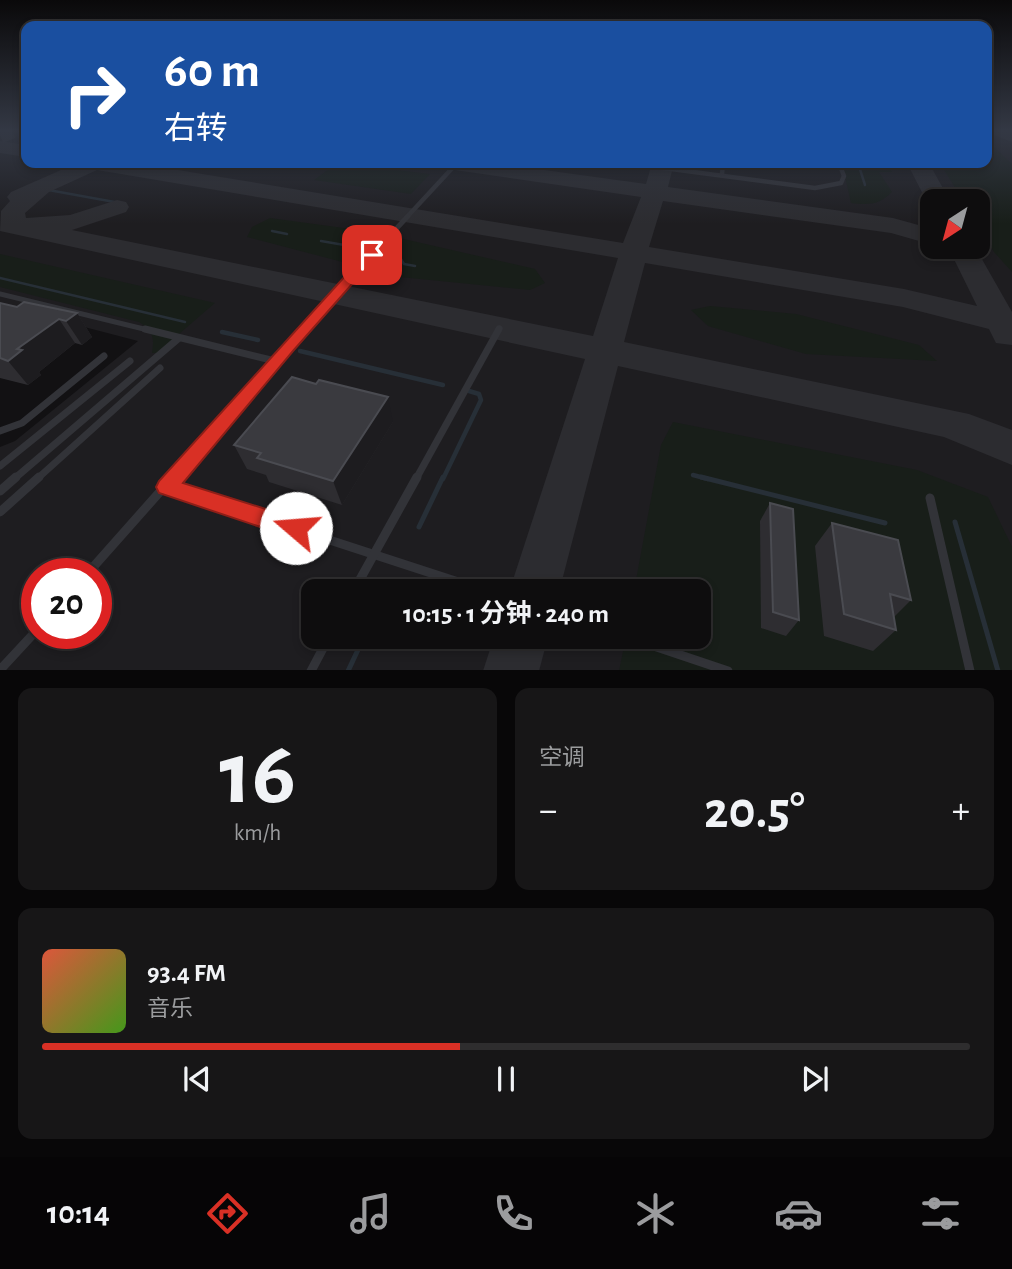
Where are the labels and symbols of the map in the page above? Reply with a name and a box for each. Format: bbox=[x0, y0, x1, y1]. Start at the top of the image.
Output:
north arrow bbox=[920, 189, 990, 259]
pin bbox=[342, 225, 402, 285]
position arrow bbox=[259, 491, 333, 565]
speed limit sign: 20 bbox=[21, 558, 112, 649]

